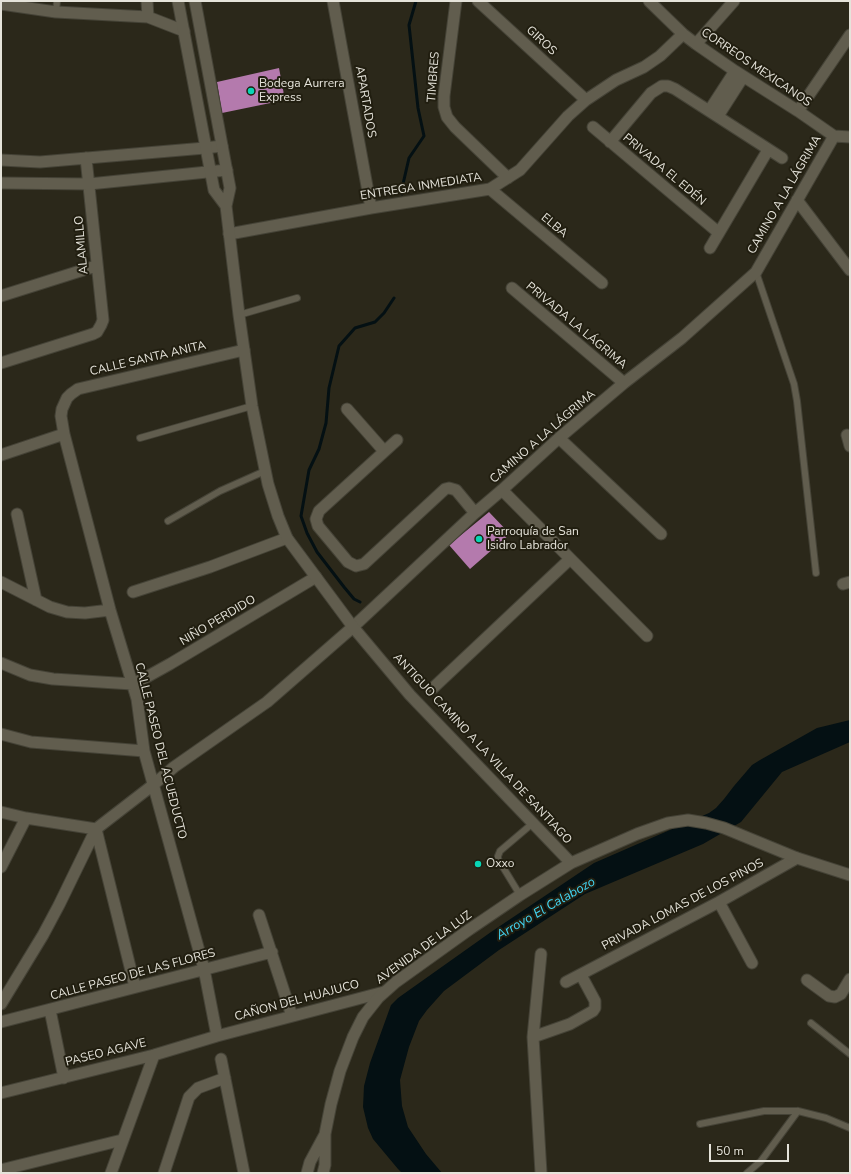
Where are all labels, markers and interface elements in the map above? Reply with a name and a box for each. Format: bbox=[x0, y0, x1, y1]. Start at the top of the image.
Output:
street label: GIROS bbox=[523, 23, 559, 59]
street label: CORREOS MEXICANOS bbox=[698, 26, 814, 110]
street label: TIMBRES bbox=[425, 51, 443, 103]
street label: APARTADOS bbox=[352, 65, 378, 139]
place label: Bodega Aurrera Express bbox=[259, 77, 345, 105]
marker: Bodega Aurrera Express bbox=[246, 86, 256, 96]
street label: PRIVADA EL EDÉN bbox=[620, 131, 708, 209]
street label: CAMINO A LA LÁGRIMA bbox=[745, 133, 825, 257]
street label: ENTREGA INMEDIATA bbox=[359, 170, 483, 204]
street label: ELBA bbox=[538, 211, 570, 241]
street label: ALAMILLO bbox=[72, 215, 92, 275]
street label: PRIVADA LA LÁGRIMA bbox=[523, 280, 629, 372]
street label: CALLE SANTA ANITA bbox=[89, 339, 207, 379]
street label: CAMINO A LA LÁGRIMA bbox=[487, 387, 599, 487]
place label: Parroquía de San Isidro Labrador bbox=[487, 525, 579, 553]
marker: Parroquía de San Isidro Labrador bbox=[474, 534, 484, 544]
street label: NIÑO PERDIDO bbox=[178, 593, 258, 649]
street label: ANTIGUO CAMINO A LA VILLA DE SANTIAGO bbox=[390, 651, 574, 847]
street label: CALLE PASEO DEL ACUEDUCTO bbox=[131, 661, 189, 841]
street label: PRIVADA LOMAS DE LOS PINOS bbox=[600, 856, 766, 954]
place label: Oxxo bbox=[486, 857, 514, 871]
marker: Oxxo bbox=[473, 859, 483, 869]
water label: Arroyo El Calabozo bbox=[494, 874, 598, 944]
street label: AVENIDA DE LA LUZ bbox=[373, 908, 475, 988]
street label: CALLE PASEO DE LAS FLORES bbox=[49, 946, 217, 1004]
street label: CAÑON DEL HUAJUCO bbox=[233, 977, 361, 1025]
street label: PASEO AGAVE bbox=[64, 1036, 148, 1070]
scale bar bbox=[711, 1136, 791, 1162]
text: 50 m bbox=[716, 1143, 744, 1159]

